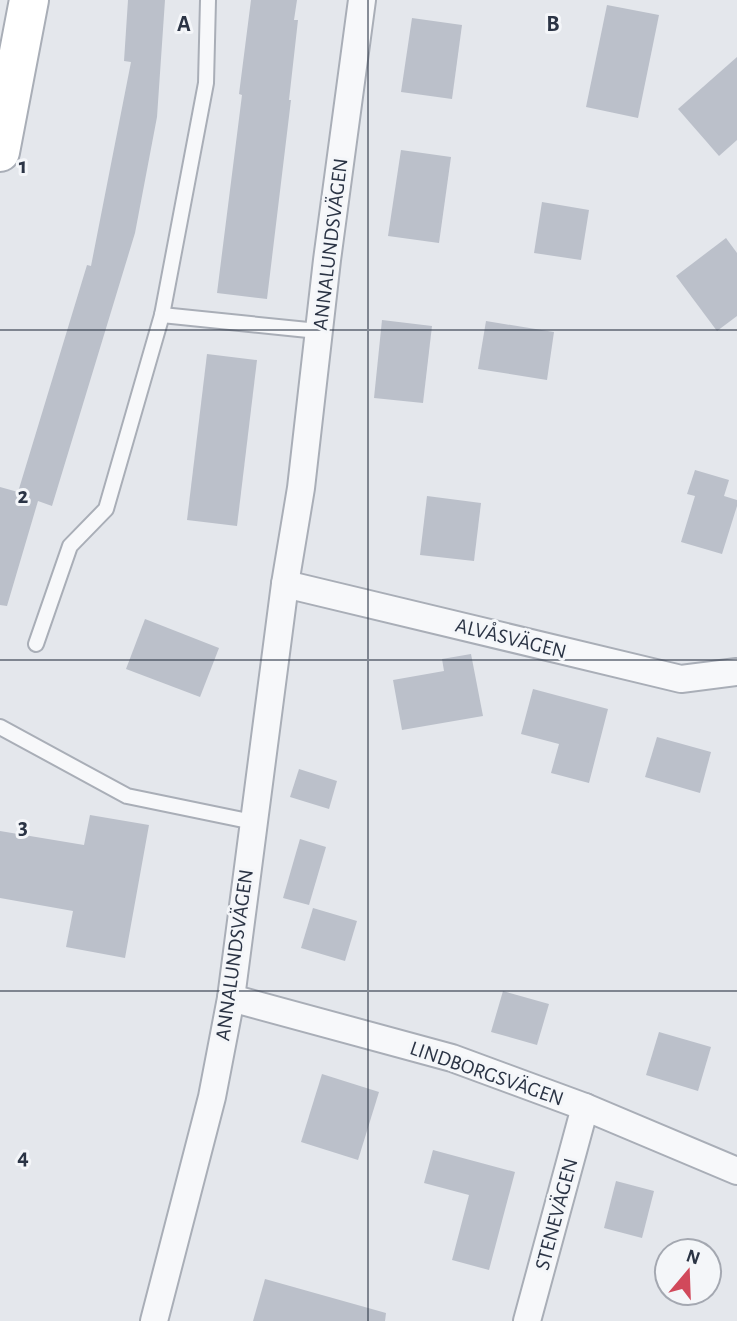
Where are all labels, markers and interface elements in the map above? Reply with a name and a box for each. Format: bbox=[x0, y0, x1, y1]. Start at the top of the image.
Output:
text: A bbox=[177, 13, 191, 36]
text: B bbox=[546, 13, 560, 36]
text: 1 bbox=[19, 155, 27, 178]
street label: ANNALUNDSVÄGEN bbox=[309, 157, 351, 331]
text: 2 bbox=[18, 485, 29, 508]
street label: ALVÅSVÄGEN bbox=[453, 613, 569, 662]
text: 3 bbox=[18, 816, 28, 839]
street label: ANNALUNDSVÄGEN bbox=[211, 868, 257, 1042]
street label: LINDBORGSVÄGEN bbox=[407, 1036, 567, 1110]
text: 4 bbox=[17, 1146, 29, 1169]
street label: STENEVÄGEN bbox=[531, 1156, 581, 1272]
north arrow bbox=[653, 1237, 723, 1307]
text: N bbox=[684, 1246, 702, 1268]

